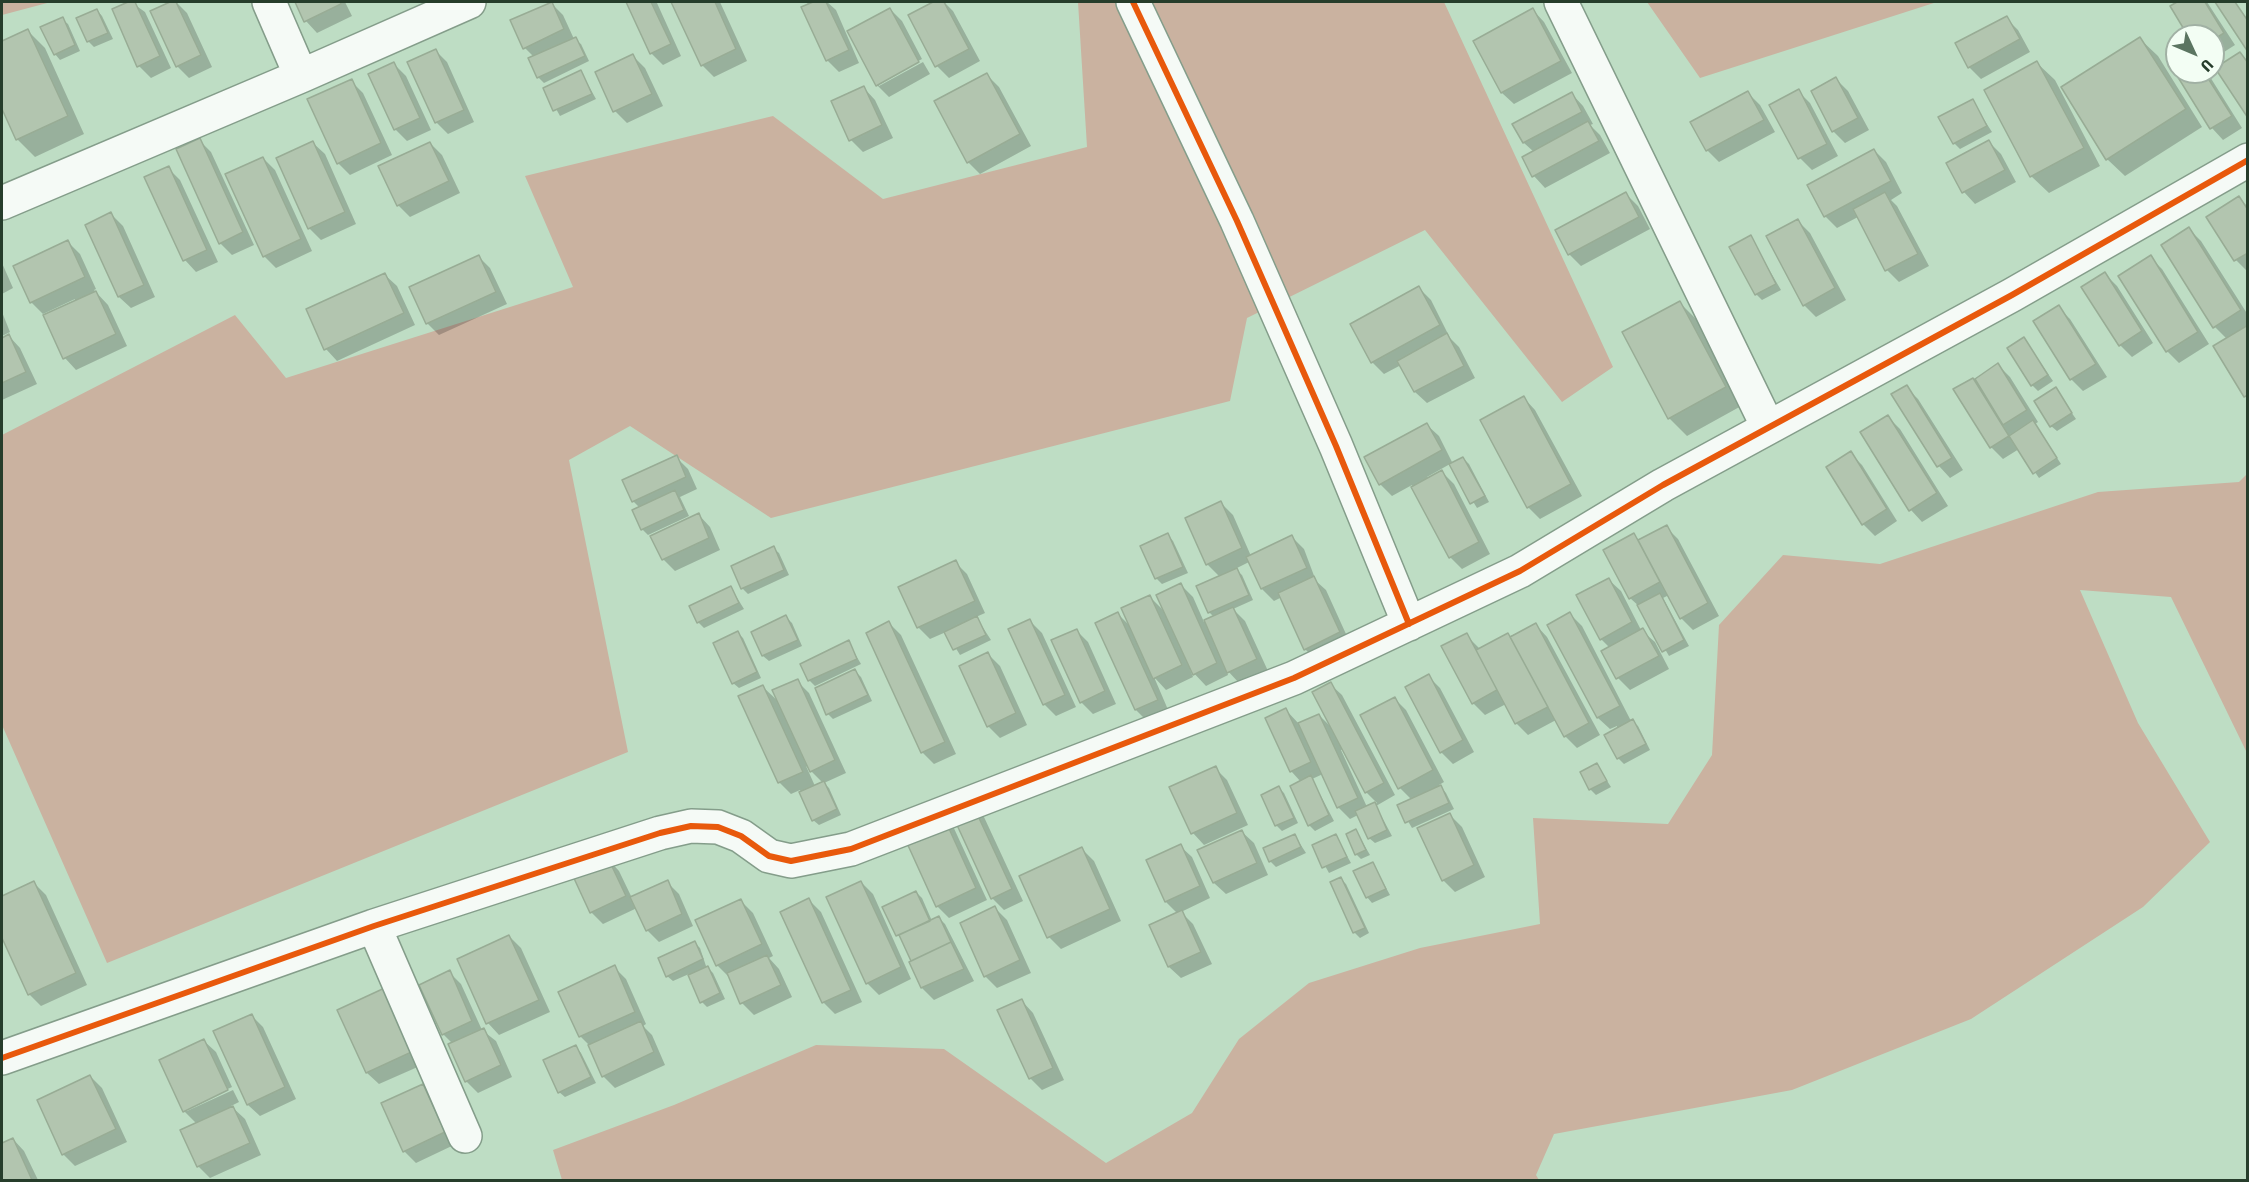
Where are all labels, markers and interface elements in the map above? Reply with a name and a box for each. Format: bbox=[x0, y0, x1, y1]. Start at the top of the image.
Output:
north arrow bbox=[2165, 24, 2225, 84]
text: U bbox=[2197, 55, 2217, 75]

